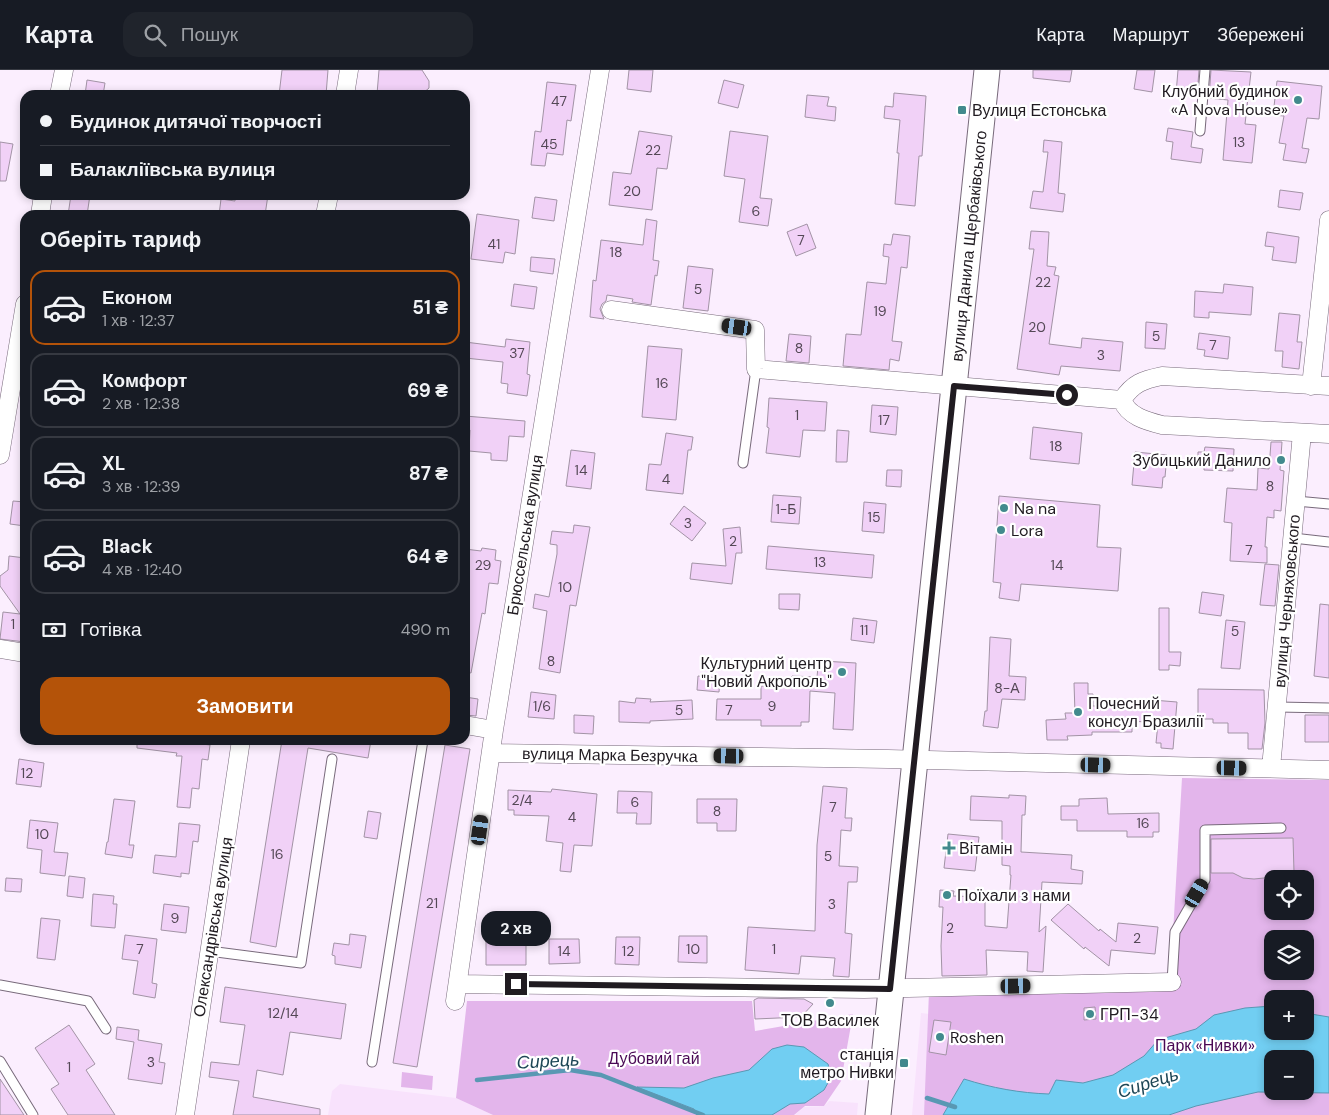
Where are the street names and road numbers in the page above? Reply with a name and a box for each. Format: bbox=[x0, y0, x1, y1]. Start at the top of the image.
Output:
street label: вулиця Данила Щербаківського bbox=[946, 129, 992, 363]
street label: Брюссельська вулиця bbox=[502, 453, 548, 617]
street label: вулиця Черняховського bbox=[1269, 513, 1305, 689]
street label: вулиця Марка Безручка bbox=[522, 743, 698, 767]
street label: Олександрівська вулиця bbox=[188, 835, 238, 1019]

